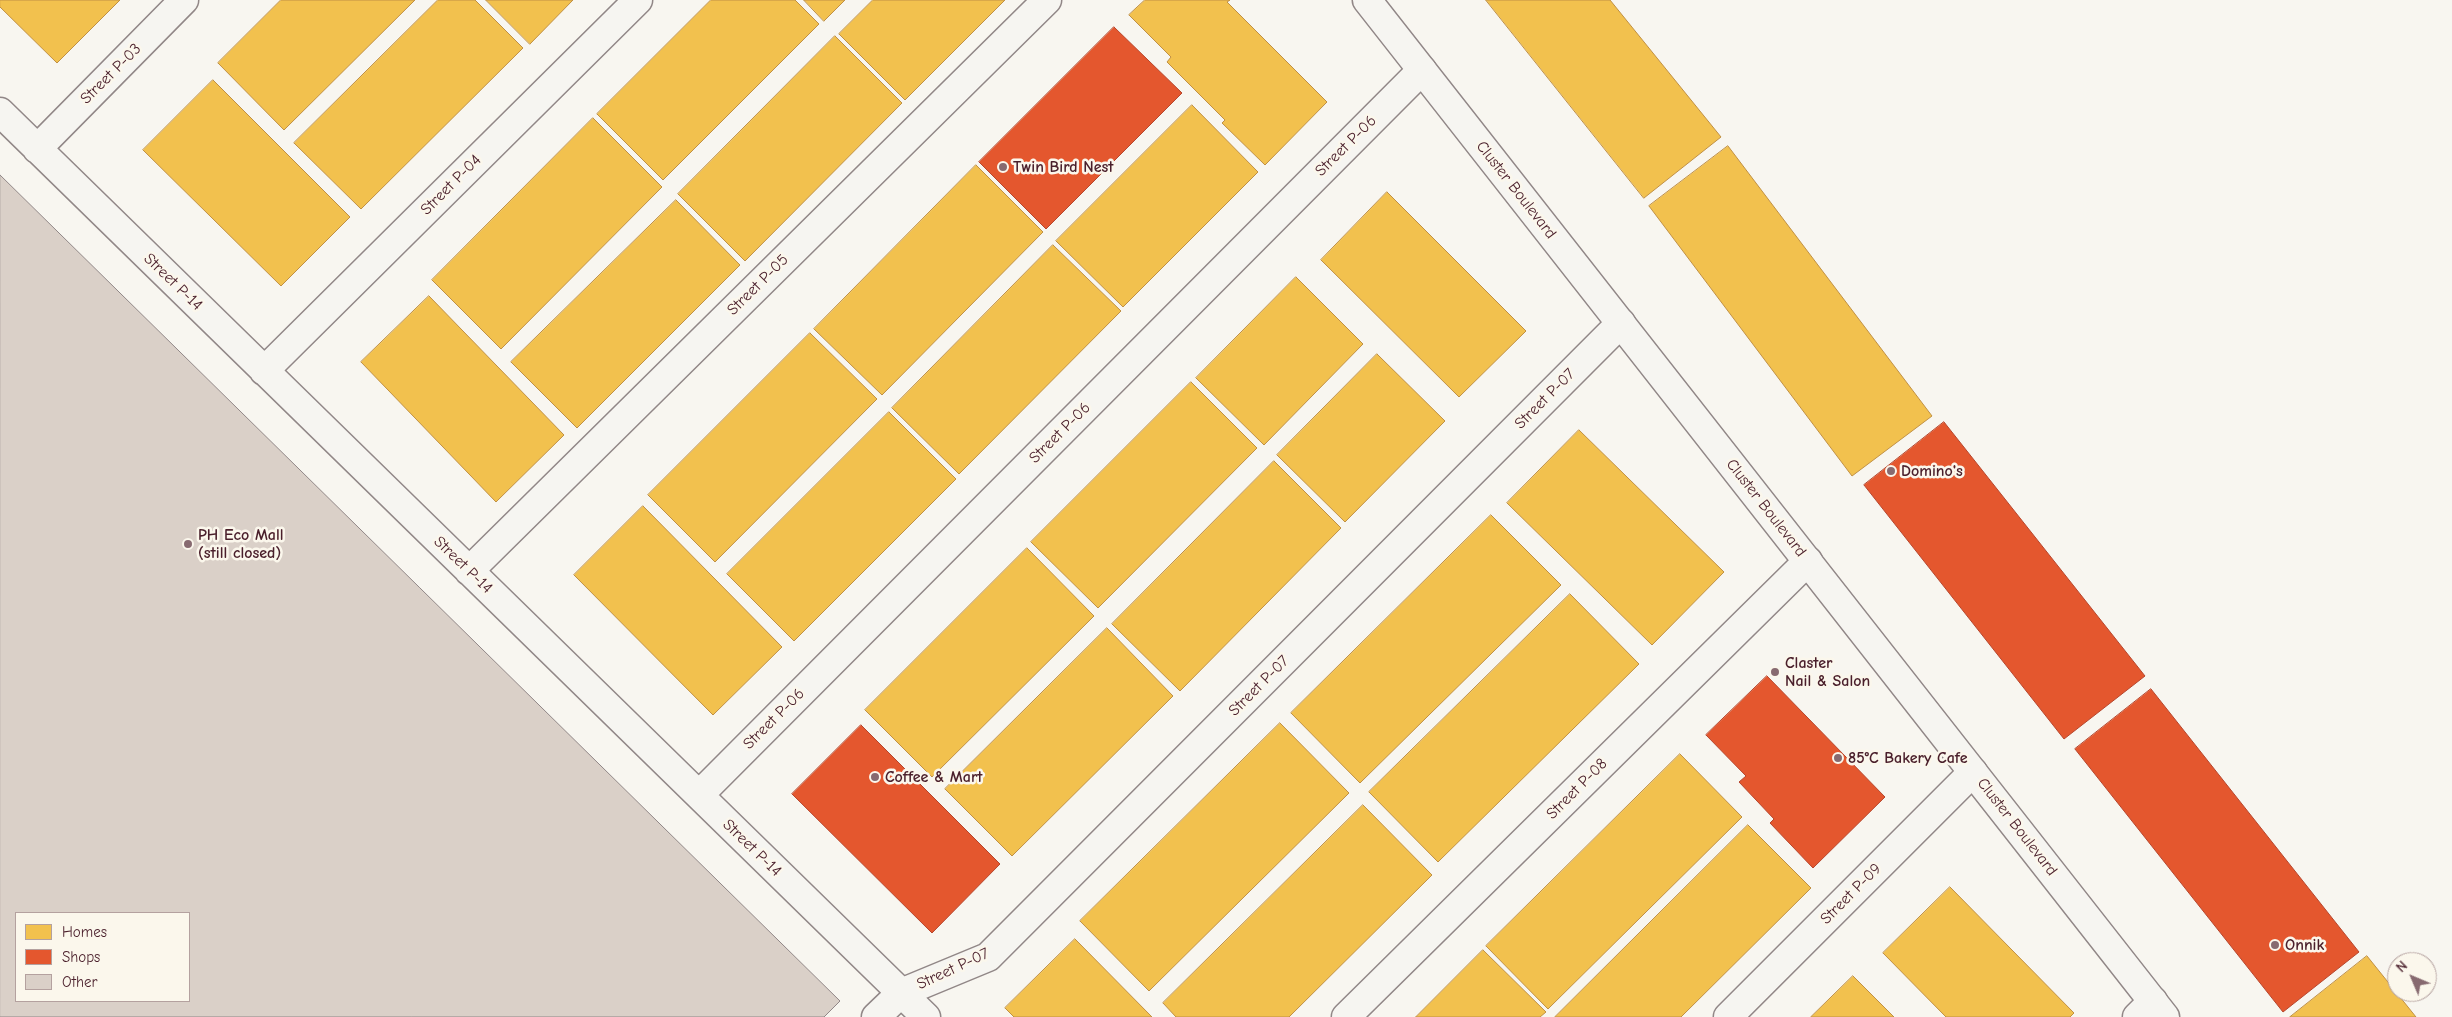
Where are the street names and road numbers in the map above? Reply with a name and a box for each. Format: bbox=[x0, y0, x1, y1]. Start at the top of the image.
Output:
street label: Street P-03 bbox=[77, 40, 145, 108]
street label: Street P-06 bbox=[1311, 111, 1381, 181]
street label: Cluster Boulevard bbox=[1472, 137, 1560, 243]
street label: Street P-04 bbox=[417, 151, 485, 219]
street label: Street P-14 bbox=[140, 249, 206, 315]
street label: Street P-05 bbox=[723, 250, 793, 320]
street label: Street P-07 bbox=[1511, 365, 1579, 433]
street label: Street P-06 bbox=[1025, 398, 1095, 468]
street label: Cluster Boulevard bbox=[1722, 455, 1810, 561]
street label: Street P-14 bbox=[430, 532, 496, 598]
street label: Street P-07 bbox=[1225, 652, 1293, 720]
street label: Street P-06 bbox=[739, 684, 809, 754]
street label: Street P-08 bbox=[1543, 755, 1611, 823]
street label: Cluster Boulevard bbox=[1973, 774, 2061, 880]
street label: Street P-14 bbox=[719, 815, 785, 881]
street label: Street P-09 bbox=[1816, 859, 1886, 929]
street label: Street P-07 bbox=[914, 944, 992, 994]

